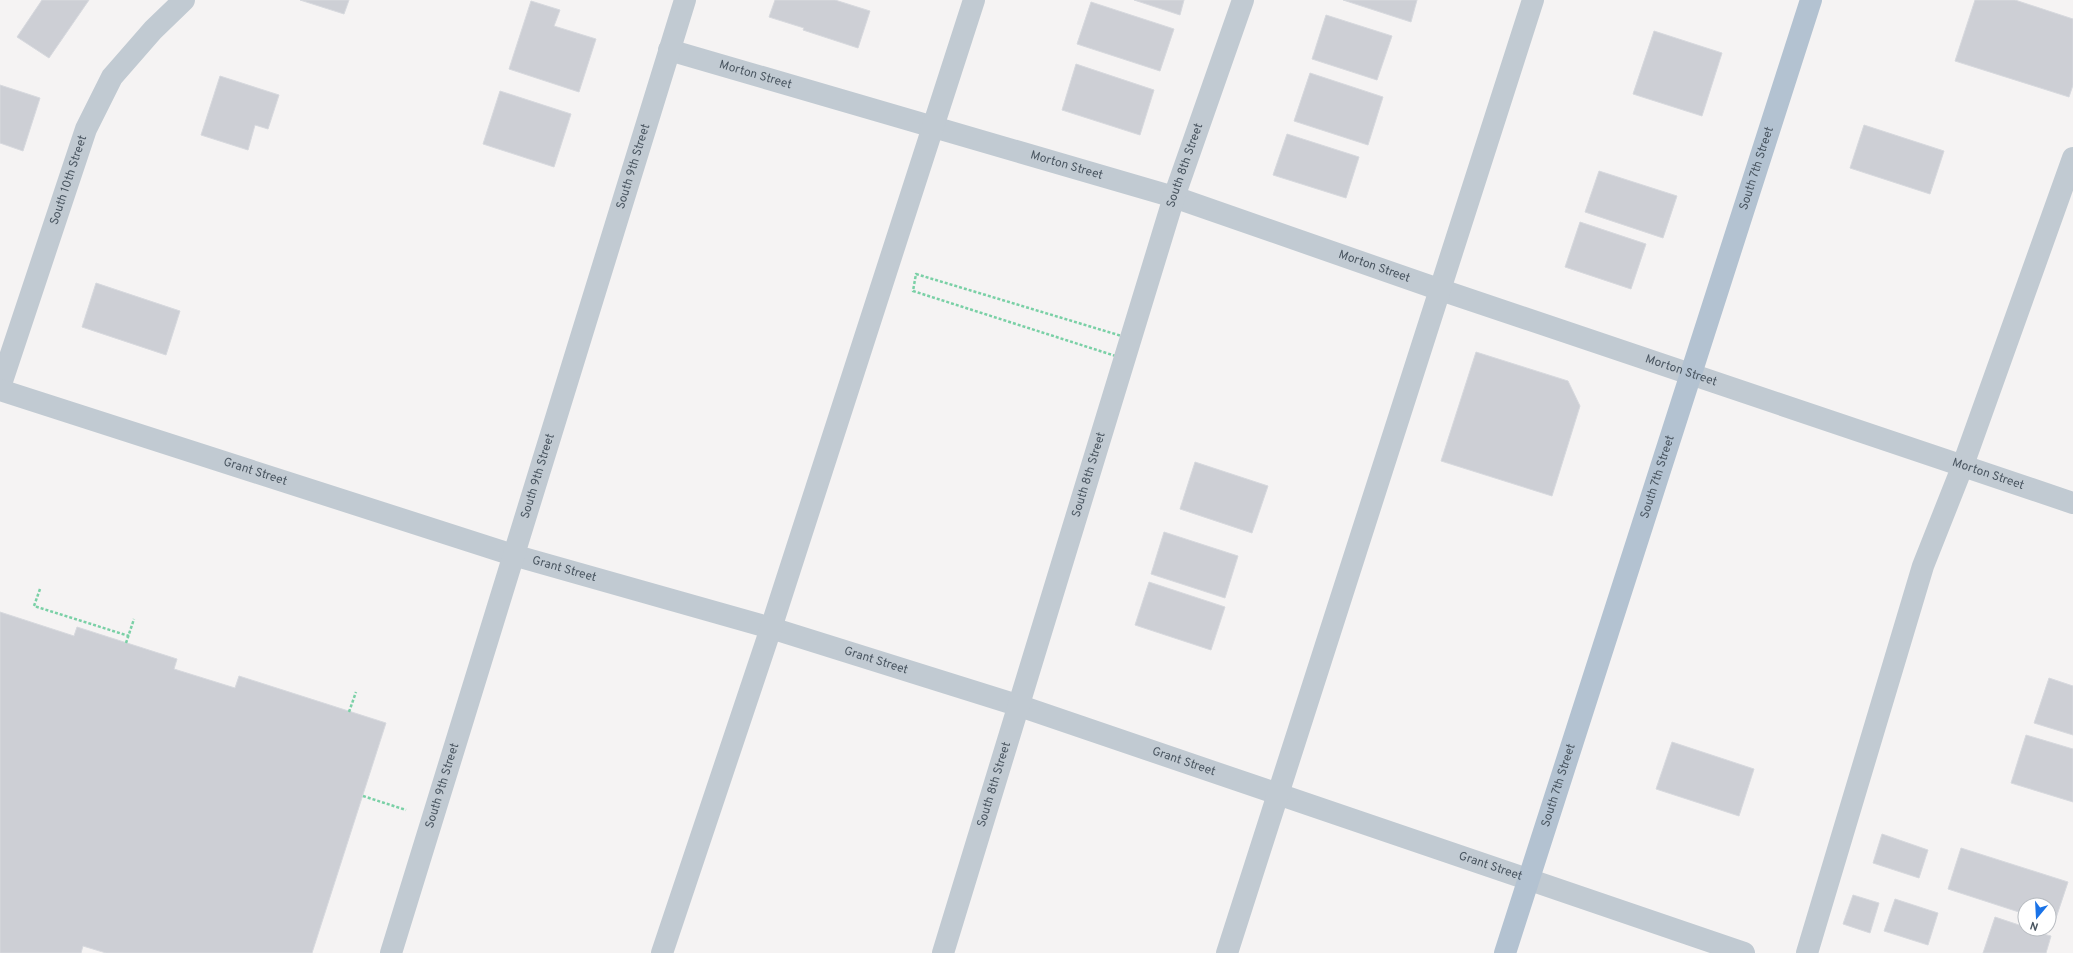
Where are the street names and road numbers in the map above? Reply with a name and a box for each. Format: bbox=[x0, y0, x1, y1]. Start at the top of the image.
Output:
street label: Morton Street bbox=[717, 57, 794, 93]
street label: South 8th Street bbox=[1163, 121, 1207, 210]
street label: South 9th Street bbox=[613, 122, 654, 211]
street label: South 7th Street bbox=[1736, 125, 1778, 212]
street label: South 10th Street bbox=[47, 133, 91, 227]
street label: Morton Street bbox=[1028, 148, 1105, 184]
street label: Morton Street bbox=[1336, 247, 1412, 287]
street label: Morton Street bbox=[1643, 351, 1719, 390]
street label: South 8th Street bbox=[1069, 430, 1110, 519]
street label: South 9th Street bbox=[517, 432, 559, 521]
street label: South 7th Street bbox=[1637, 433, 1679, 521]
street label: Grant Street bbox=[221, 454, 289, 490]
street label: Morton Street bbox=[1950, 455, 2026, 494]
street label: Grant Street bbox=[530, 553, 598, 586]
street label: Grant Street bbox=[842, 643, 910, 678]
street label: South 8th Street bbox=[974, 740, 1015, 829]
street label: South 9th Street bbox=[422, 741, 463, 830]
street label: South 7th Street bbox=[1538, 742, 1580, 829]
street label: Grant Street bbox=[1150, 744, 1218, 780]
street label: Grant Street bbox=[1457, 848, 1524, 885]

